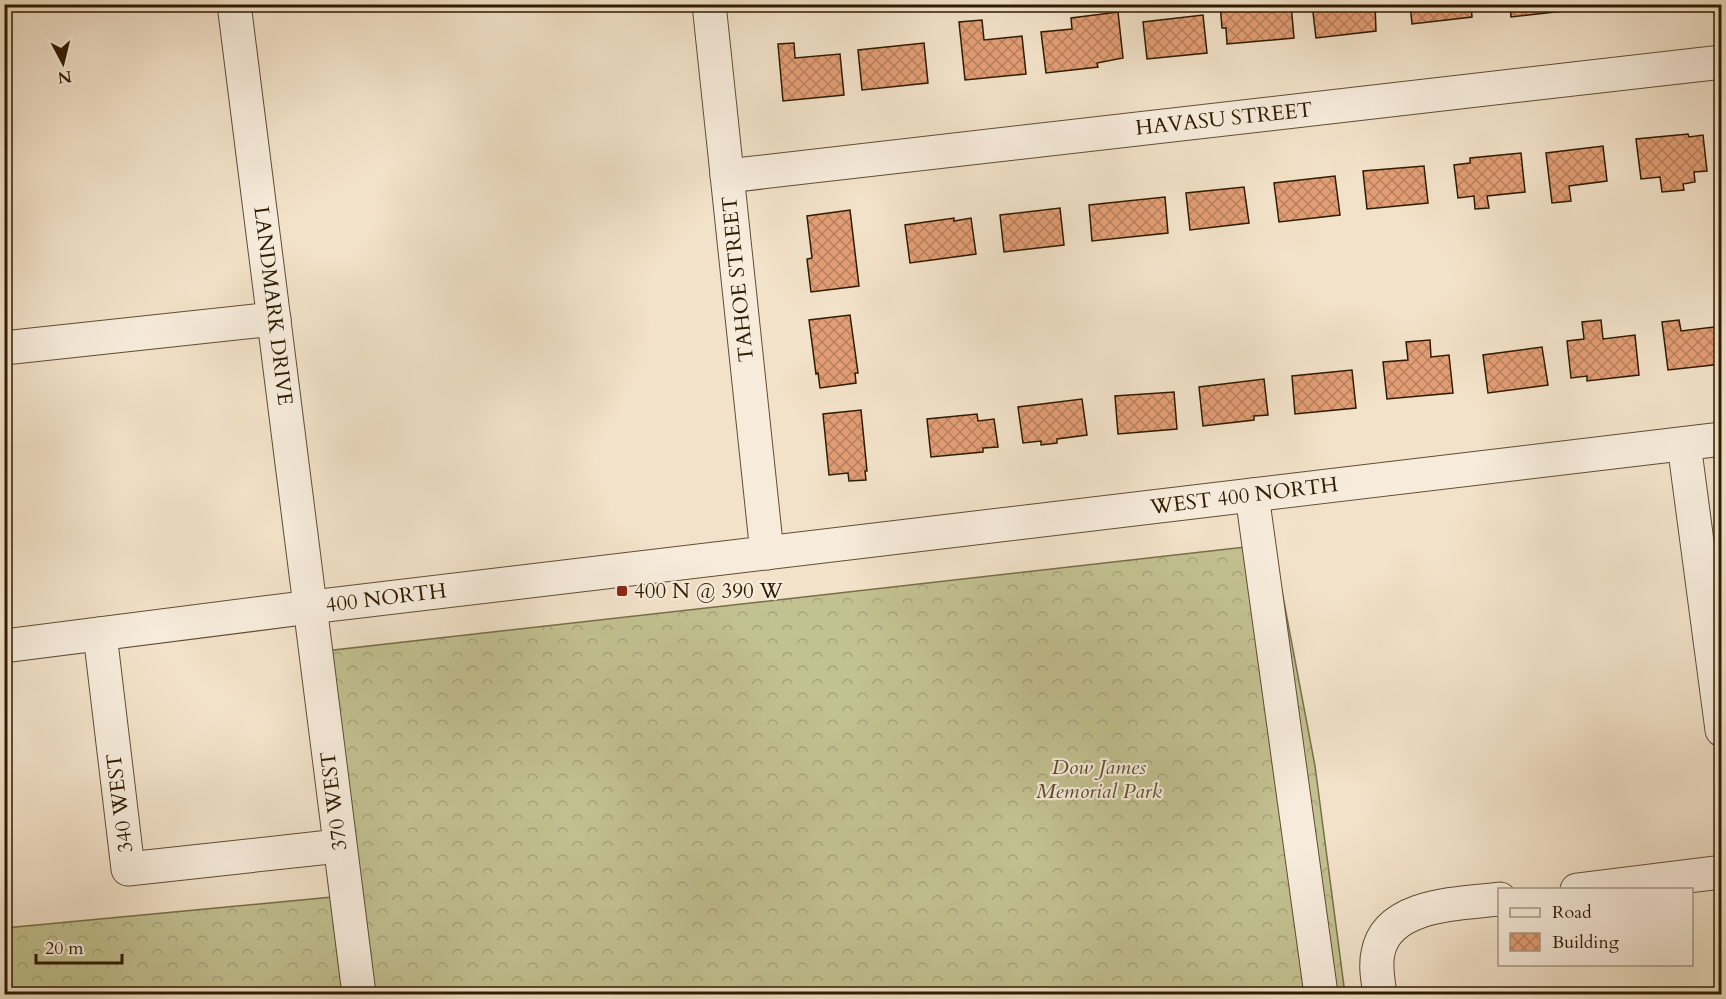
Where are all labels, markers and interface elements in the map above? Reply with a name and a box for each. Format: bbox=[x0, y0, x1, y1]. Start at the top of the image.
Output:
north arrow bbox=[33, 33, 93, 93]
text: N bbox=[56, 65, 73, 89]
street label: HAVASU STREET bbox=[1134, 95, 1314, 143]
street label: TAHOE STREET bbox=[715, 195, 761, 363]
street label: LANDMARK DRIVE bbox=[246, 205, 300, 407]
street label: WEST 400 NORTH bbox=[1147, 470, 1340, 522]
street label: 400 NORTH bbox=[324, 576, 448, 620]
place label: 400 N @ 390 W bbox=[634, 577, 783, 606]
marker: 400 N @ 390 W bbox=[615, 584, 629, 598]
street label: 370 WEST bbox=[314, 750, 354, 852]
street label: 340 WEST bbox=[100, 752, 140, 854]
park label: Dow James Memorial Park bbox=[1036, 753, 1163, 806]
legend bbox=[1498, 888, 1693, 966]
text: Road bbox=[1552, 900, 1592, 925]
scale bar bbox=[36, 927, 122, 965]
text: Building bbox=[1552, 930, 1620, 955]
text: 20 m bbox=[45, 936, 84, 961]

